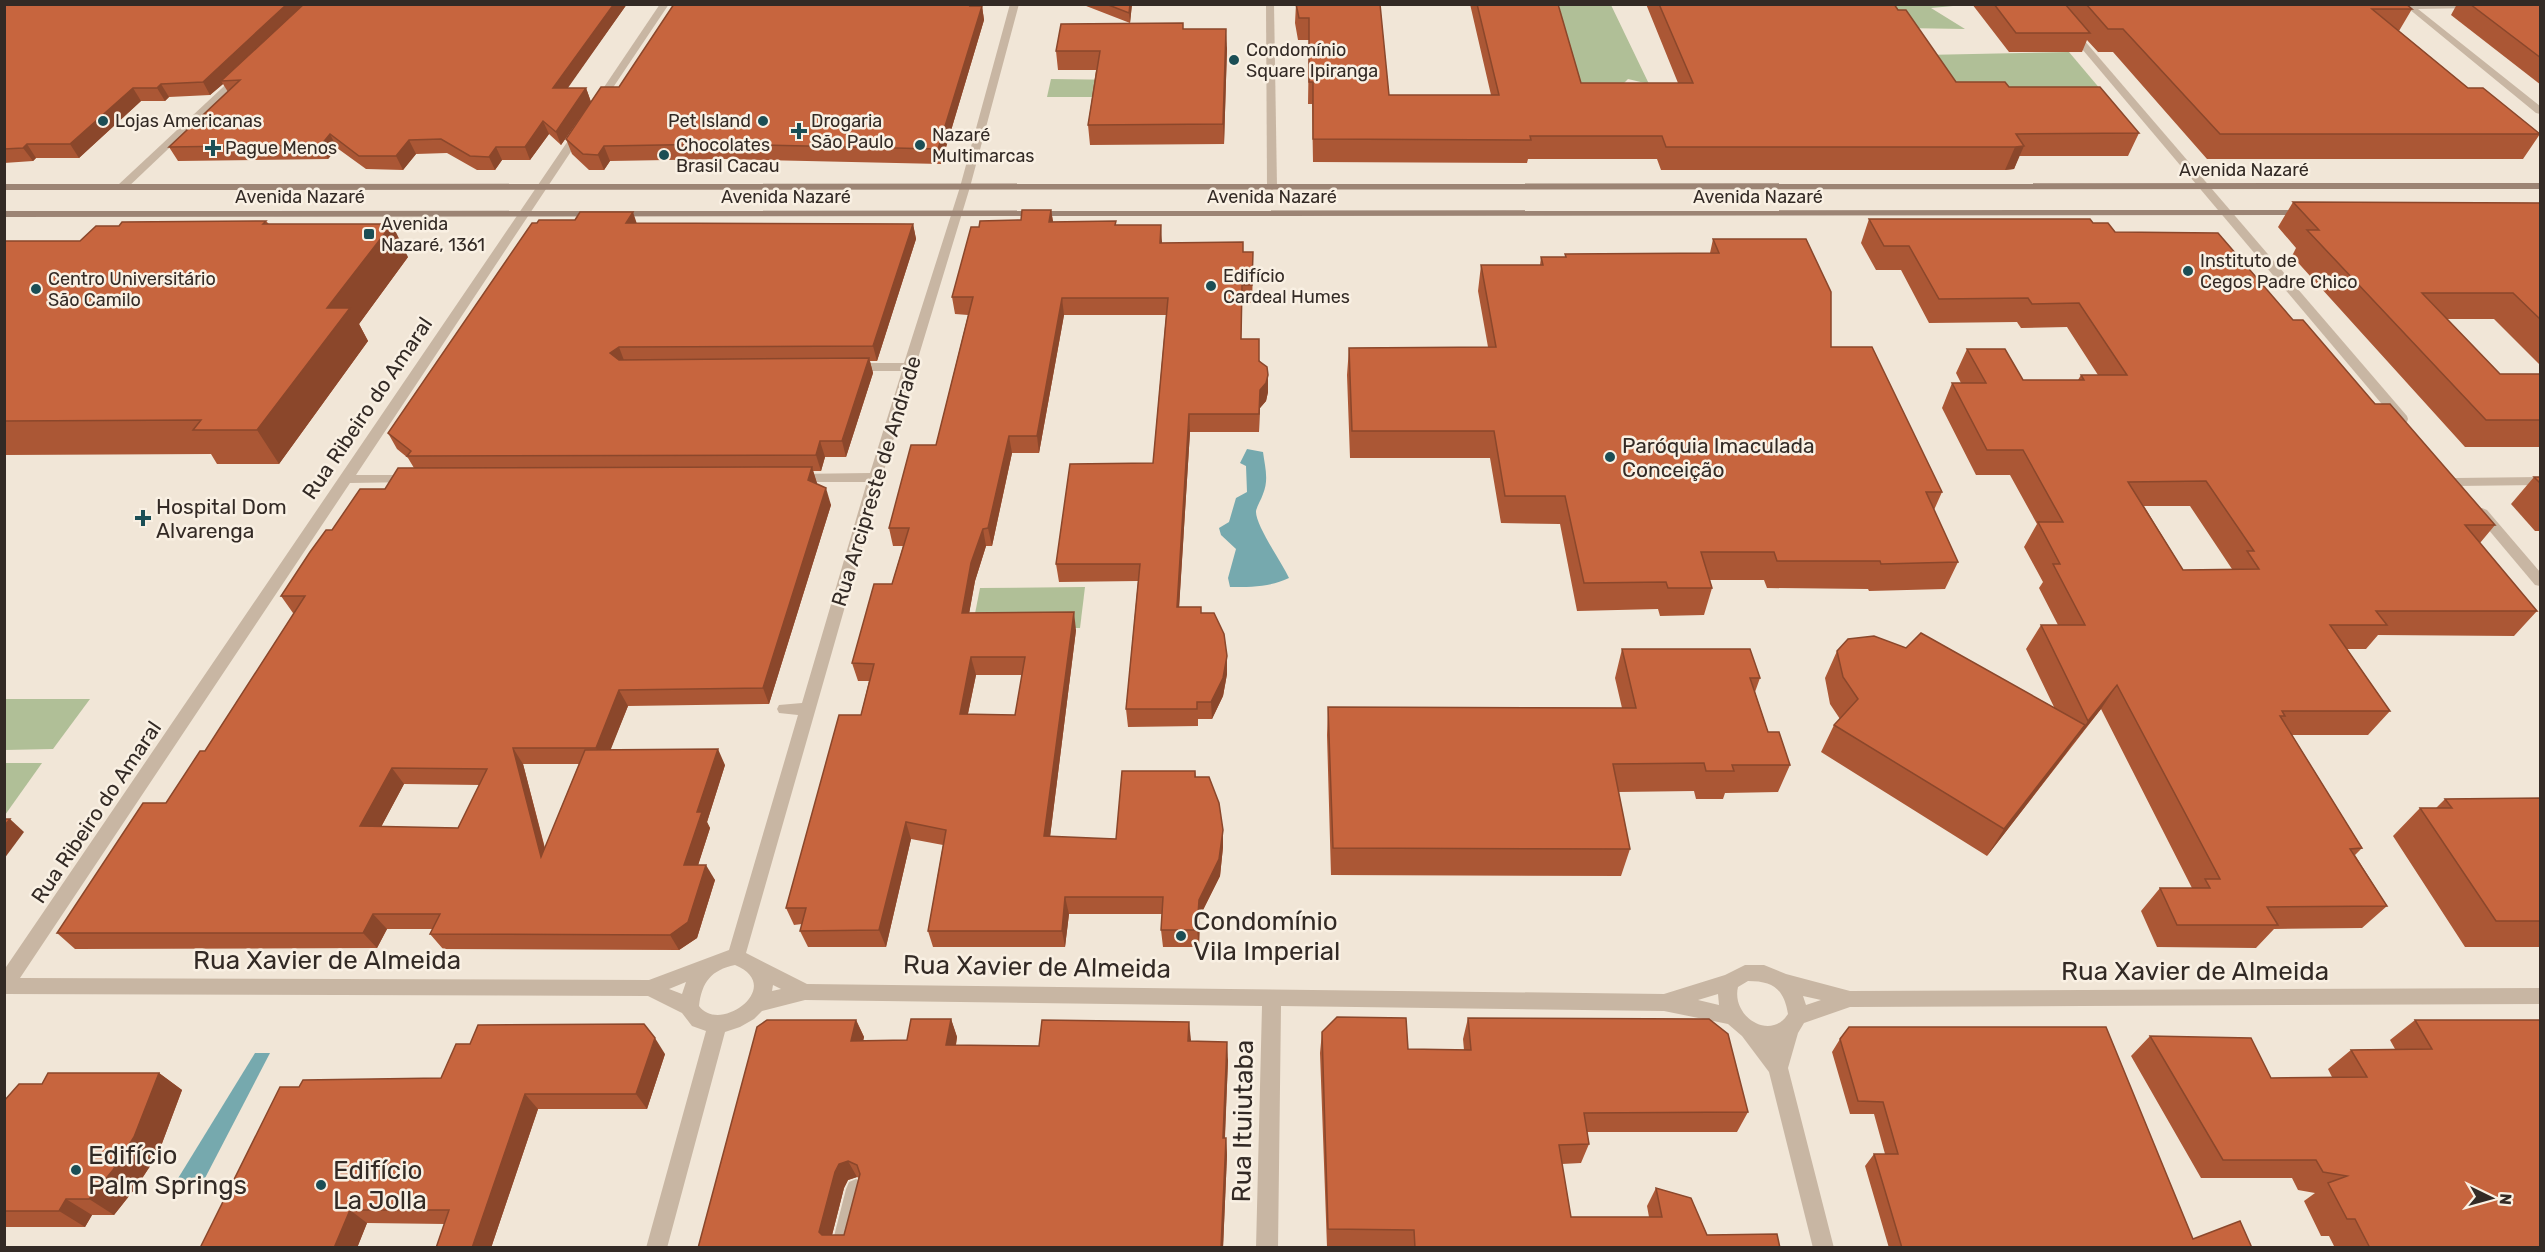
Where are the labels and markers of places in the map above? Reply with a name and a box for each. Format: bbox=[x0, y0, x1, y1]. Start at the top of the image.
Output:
place label: Condomínio Square Ipiranga bbox=[1246, 39, 1378, 82]
marker: Condomínio Square Ipiranga bbox=[1227, 53, 1241, 67]
place label: Lojas Americanas bbox=[115, 110, 262, 132]
place label: Pet Island bbox=[668, 110, 751, 132]
place label: Drogaria São Paulo bbox=[811, 110, 894, 153]
marker: Lojas Americanas bbox=[96, 114, 110, 128]
marker: Pet Island bbox=[756, 114, 770, 128]
marker: Drogaria São Paulo bbox=[792, 124, 806, 138]
place label: Nazaré Multimarcas bbox=[932, 124, 1035, 167]
place label: Chocolates Brasil Cacau bbox=[676, 134, 780, 177]
place label: Pague Menos bbox=[225, 137, 337, 159]
marker: Nazaré Multimarcas bbox=[913, 138, 927, 152]
marker: Pague Menos bbox=[206, 141, 220, 155]
marker: Chocolates Brasil Cacau bbox=[657, 148, 671, 162]
place label: Avenida Nazaré, 1361 bbox=[381, 213, 485, 256]
marker: Avenida Nazaré, 1361 bbox=[362, 227, 376, 241]
place label: Instituto de Cegos Padre Chico bbox=[2200, 250, 2358, 293]
marker: Instituto de Cegos Padre Chico bbox=[2181, 264, 2195, 278]
place label: Edifício Cardeal Humes bbox=[1223, 265, 1350, 308]
place label: Centro Universitário São Camilo bbox=[48, 268, 216, 311]
marker: Edifício Cardeal Humes bbox=[1204, 279, 1218, 293]
marker: Centro Universitário São Camilo bbox=[29, 282, 43, 296]
place label: Paróquia Imaculada Conceição bbox=[1622, 433, 1815, 482]
marker: Paróquia Imaculada Conceição bbox=[1603, 450, 1617, 464]
place label: Hospital Dom Alvarenga bbox=[156, 494, 287, 543]
marker: Hospital Dom Alvarenga bbox=[134, 509, 152, 527]
place label: Condomínio Vila Imperial bbox=[1193, 906, 1340, 967]
marker: Condomínio Vila Imperial bbox=[1174, 929, 1188, 943]
place label: Edifício Palm Springs bbox=[88, 1140, 247, 1201]
place label: Edifício La Jolla bbox=[333, 1155, 427, 1216]
marker: Edifício Palm Springs bbox=[69, 1163, 83, 1177]
marker: Edifício La Jolla bbox=[314, 1178, 328, 1192]

